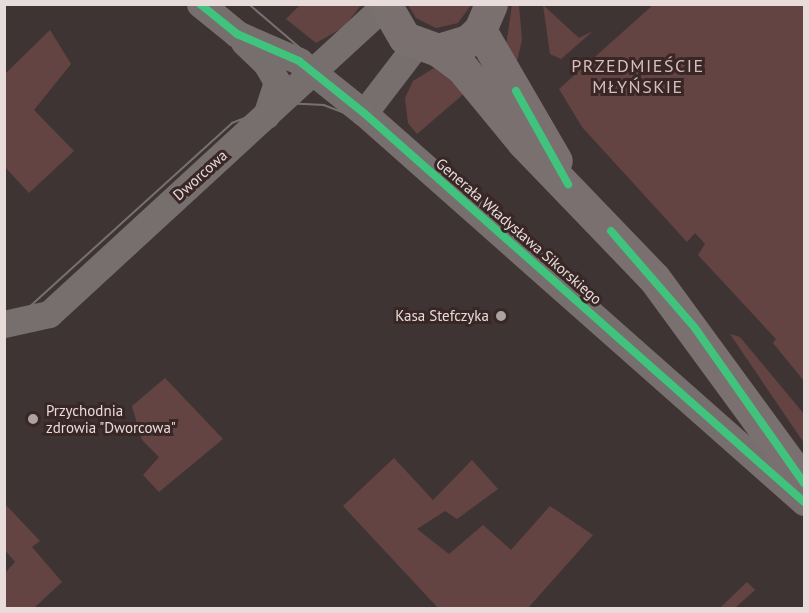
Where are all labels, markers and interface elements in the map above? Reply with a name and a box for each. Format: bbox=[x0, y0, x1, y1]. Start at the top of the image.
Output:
district label: PRZEDMIEŚCIE MŁYŃSKIE bbox=[571, 56, 705, 98]
street label: Dworcowa bbox=[169, 146, 231, 204]
street label: Generała Władysława Sikorskiego bbox=[432, 154, 606, 308]
place label: Kasa Stefczyka bbox=[395, 307, 489, 325]
marker: Kasa Stefczyka bbox=[494, 309, 508, 323]
place label: Przychodnia zdrowia "Dworcowa" bbox=[46, 401, 177, 436]
marker: Przychodnia zdrowia "Dworcowa" bbox=[24, 410, 42, 428]

